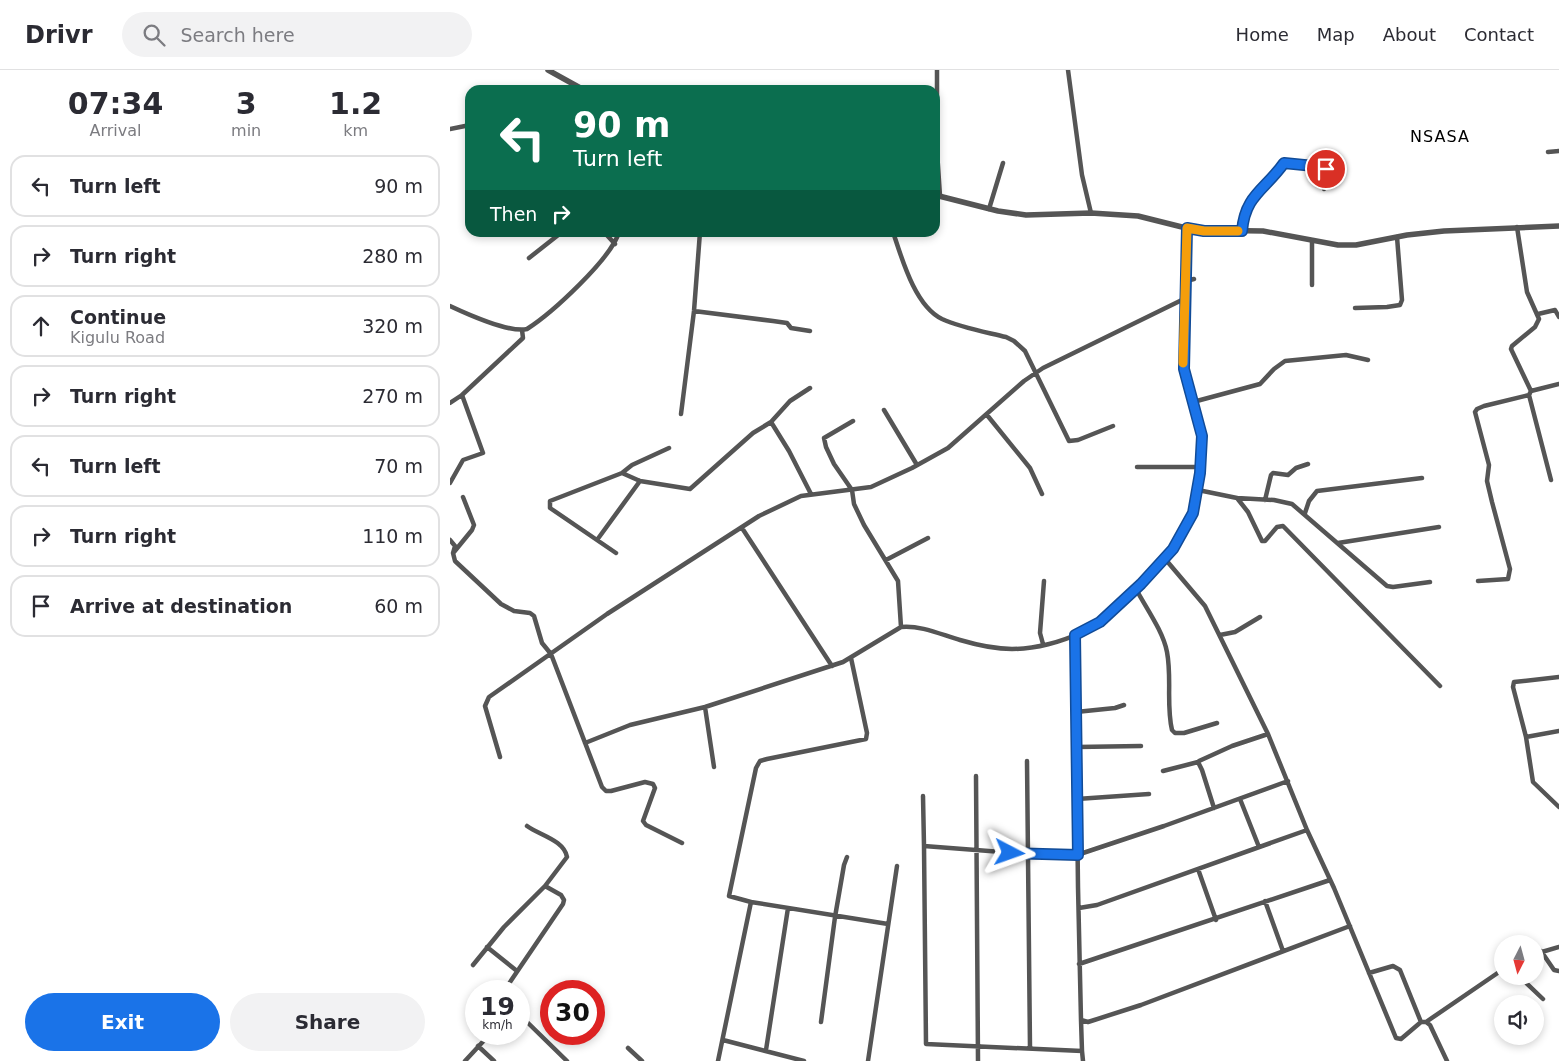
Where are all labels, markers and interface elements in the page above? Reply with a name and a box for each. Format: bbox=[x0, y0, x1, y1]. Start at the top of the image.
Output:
search box bbox=[122, 12, 472, 57]
text: Drivr bbox=[25, 21, 92, 49]
icon: search bbox=[140, 21, 168, 49]
text: Search here bbox=[180, 24, 295, 46]
text: Home bbox=[1236, 24, 1289, 45]
text: Map bbox=[1317, 24, 1355, 45]
text: About bbox=[1383, 24, 1436, 45]
text: Contact bbox=[1464, 24, 1534, 45]
text: 07:34 bbox=[68, 86, 163, 121]
text: 3 bbox=[236, 86, 257, 121]
text: 1.2 bbox=[329, 86, 382, 121]
icon: left bbox=[490, 105, 555, 170]
text: 90 m bbox=[573, 105, 670, 145]
text: Arrival bbox=[90, 121, 142, 140]
text: min bbox=[231, 121, 261, 140]
text: km bbox=[343, 121, 368, 140]
district label: NSASA bbox=[1410, 127, 1470, 146]
text: Turn left bbox=[573, 146, 662, 171]
pin bbox=[1305, 148, 1347, 190]
icon: arrive bbox=[1312, 155, 1340, 183]
icon: left bbox=[27, 172, 55, 200]
text: Turn left bbox=[70, 175, 161, 197]
text: 90 m bbox=[374, 175, 423, 197]
icon: right bbox=[547, 200, 575, 228]
text: Then bbox=[490, 203, 537, 225]
icon: right bbox=[27, 242, 55, 270]
text: Turn right bbox=[70, 245, 176, 267]
text: 280 m bbox=[362, 245, 423, 267]
text: Continue bbox=[70, 306, 166, 328]
icon: ahead bbox=[27, 312, 55, 340]
text: 320 m bbox=[362, 315, 423, 337]
text: Kigulu Road bbox=[70, 328, 165, 347]
icon: right bbox=[27, 382, 55, 410]
text: Turn right bbox=[70, 385, 176, 407]
text: 270 m bbox=[362, 385, 423, 407]
icon: left bbox=[27, 452, 55, 480]
text: Turn left bbox=[70, 455, 161, 477]
text: 70 m bbox=[374, 455, 423, 477]
icon: right bbox=[27, 522, 55, 550]
text: Turn right bbox=[70, 525, 176, 547]
text: 110 m bbox=[362, 525, 423, 547]
icon: arrive bbox=[27, 592, 55, 620]
text: Arrive at destination bbox=[70, 595, 292, 617]
text: 60 m bbox=[374, 595, 423, 617]
position arrow bbox=[983, 826, 1035, 878]
north arrow bbox=[1494, 935, 1544, 985]
map controls bbox=[1494, 935, 1544, 1045]
speed limit sign: 30 bbox=[540, 980, 605, 1045]
text: 19 bbox=[480, 992, 515, 1021]
button: Exit bbox=[25, 993, 220, 1051]
button: Share bbox=[230, 993, 425, 1051]
button: sound bbox=[1494, 995, 1544, 1045]
text: km/h bbox=[482, 1018, 513, 1032]

